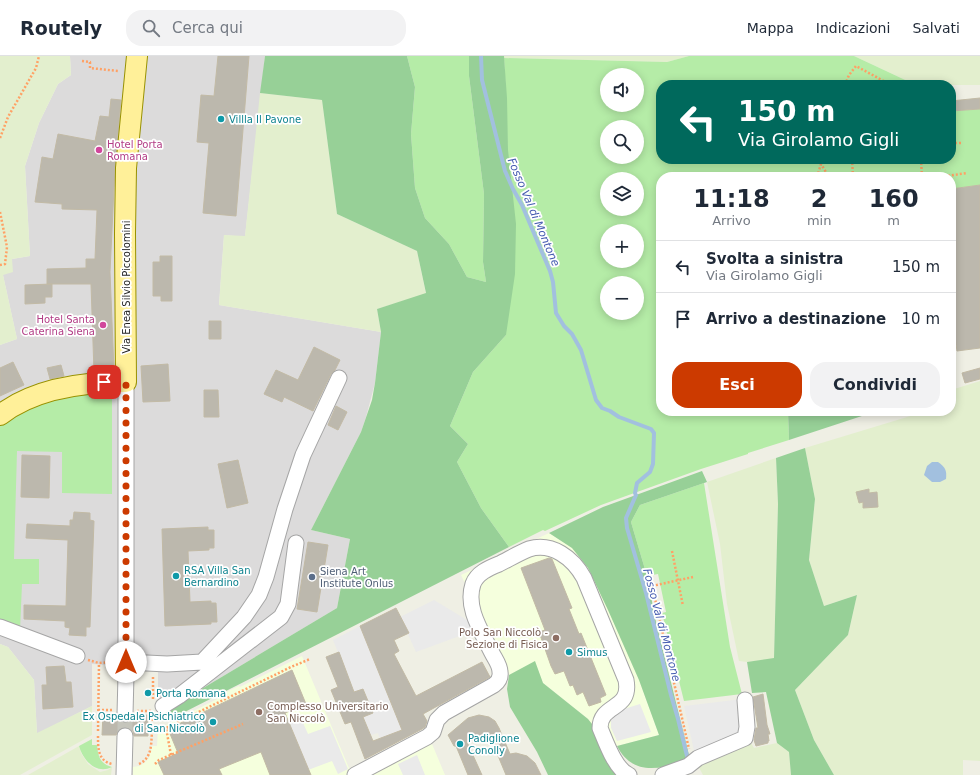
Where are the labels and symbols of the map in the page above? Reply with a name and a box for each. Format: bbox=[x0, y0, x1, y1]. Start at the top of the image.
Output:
marker: Villla Il Pavone bbox=[216, 114, 226, 124]
place label: Villla Il Pavone bbox=[229, 114, 301, 125]
place label: Hotel Porta Romana bbox=[107, 139, 163, 162]
marker: Hotel Porta Romana bbox=[94, 145, 104, 155]
water label: Fosso Val di Montone bbox=[505, 156, 562, 269]
street label: Via Enea Silvio Piccolomini bbox=[121, 221, 132, 353]
place label: Hotel Santa Caterina Siena bbox=[22, 314, 95, 337]
marker: Hotel Santa Caterina Siena bbox=[98, 320, 108, 330]
pin bbox=[87, 365, 121, 399]
place label: RSA Villa San Bernardino bbox=[184, 565, 251, 588]
place label: Siena Art Institute Onlus bbox=[320, 566, 393, 589]
water label: Fosso Val di Montone bbox=[640, 567, 683, 683]
marker: RSA Villa San Bernardino bbox=[171, 571, 181, 581]
marker: Siena Art Institute Onlus bbox=[307, 572, 317, 582]
place label: Polo San Niccolò - Sezione di Fisica bbox=[459, 627, 548, 650]
marker: Polo San Niccolò - Sezione di Fisica bbox=[551, 633, 561, 643]
position arrow bbox=[105, 641, 147, 683]
marker: Simus bbox=[564, 647, 574, 657]
place label: Simus bbox=[577, 647, 607, 658]
marker: Porta Romana bbox=[143, 688, 153, 698]
place label: Porta Romana bbox=[156, 688, 226, 699]
place label: Complesso Universitario San Niccolò bbox=[267, 701, 389, 724]
marker: Complesso Universitario San Niccolò bbox=[254, 707, 264, 717]
place label: Ex Ospedale Psichiatrico di San Niccolò bbox=[82, 711, 205, 734]
marker: Ex Ospedale Psichiatrico di San Niccolò bbox=[208, 717, 218, 727]
place label: Padiglione Conolly bbox=[468, 733, 519, 756]
marker: Padiglione Conolly bbox=[455, 739, 465, 749]

